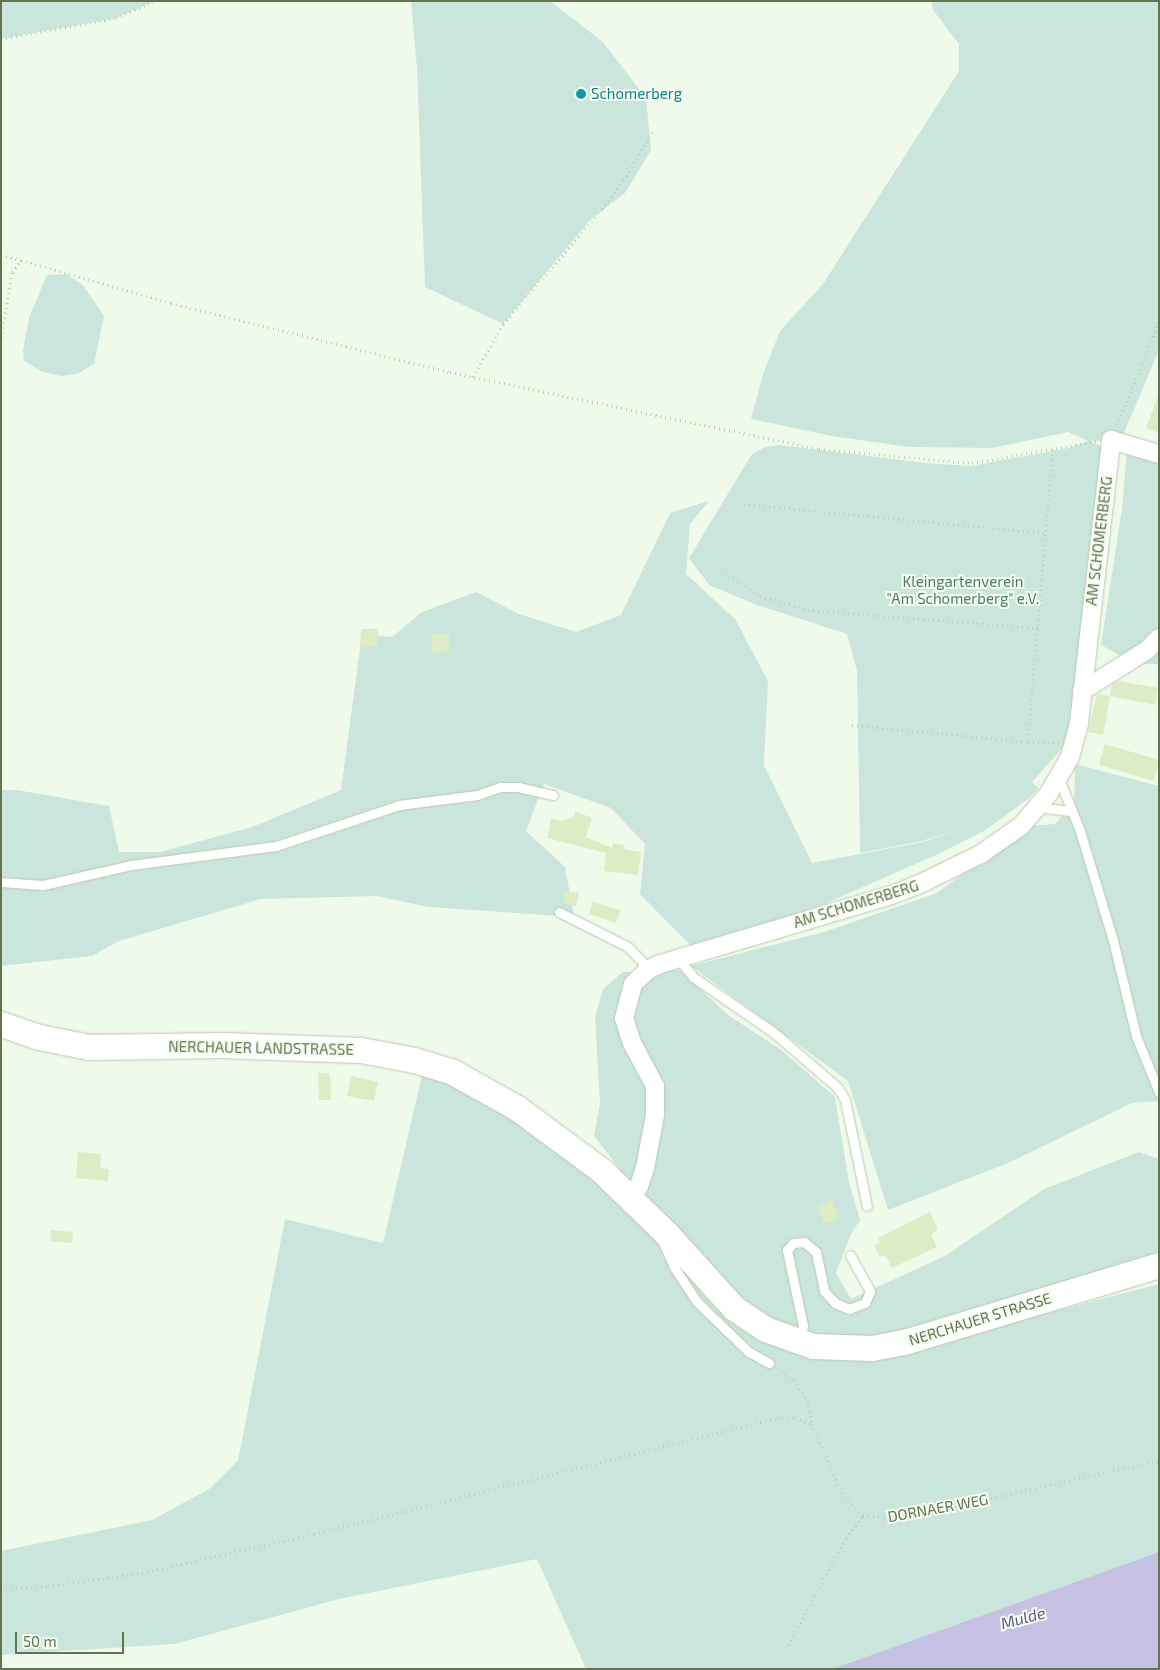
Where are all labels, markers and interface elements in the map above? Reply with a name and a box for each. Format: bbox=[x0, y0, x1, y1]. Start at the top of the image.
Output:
place label: Schomerberg bbox=[591, 85, 682, 103]
marker: Schomerberg bbox=[575, 88, 587, 100]
street label: AM SCHOMERBERG bbox=[1082, 475, 1116, 607]
park label: Kleingartenverein "Am Schomerberg" e.V. bbox=[887, 572, 1039, 607]
street label: AM SCHOMERBERG bbox=[791, 876, 921, 932]
street label: NERCHAUER LANDSTRASSE bbox=[168, 1037, 354, 1059]
street label: NERCHAUER STRASSE bbox=[907, 1289, 1053, 1349]
street label: DORNAER WEG bbox=[886, 1490, 990, 1526]
water label: Mulde bbox=[999, 1603, 1047, 1633]
scale bar bbox=[18, 1622, 126, 1654]
text: 50 m bbox=[23, 1632, 57, 1650]

